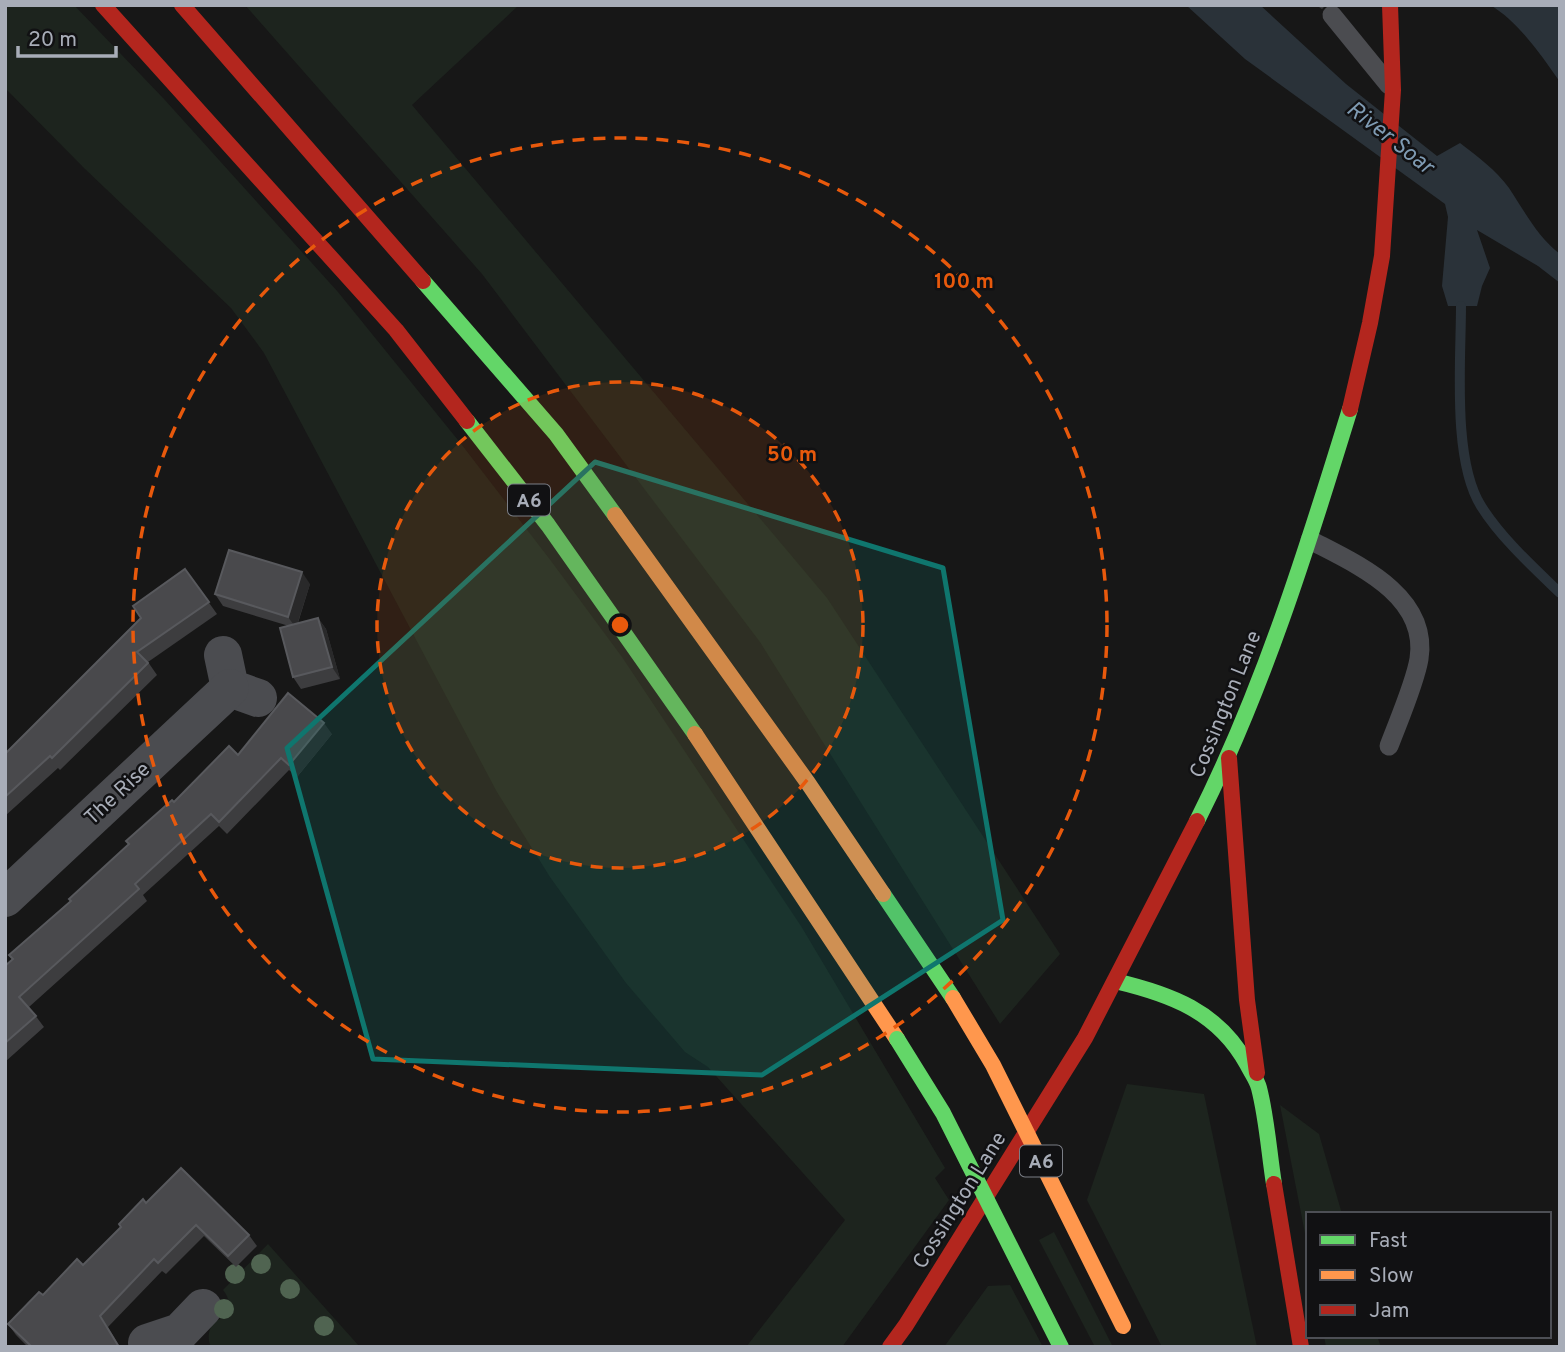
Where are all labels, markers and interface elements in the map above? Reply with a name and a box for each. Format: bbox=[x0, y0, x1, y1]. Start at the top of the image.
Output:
scale bar bbox=[18, 14, 116, 58]
text: 20 m bbox=[28, 27, 77, 54]
water label: River Soar bbox=[1340, 96, 1441, 184]
text: 100 m bbox=[934, 269, 994, 296]
text: 50 m bbox=[767, 442, 817, 469]
road number: A6 bbox=[508, 485, 550, 516]
centre of rings bbox=[608, 613, 632, 637]
street label: Cossington Lane bbox=[1185, 627, 1268, 782]
street label: The Rise bbox=[79, 757, 157, 832]
street label: Cossington Lane bbox=[907, 1127, 1013, 1274]
road number: A6 bbox=[1020, 1146, 1062, 1176]
legend bbox=[1306, 1212, 1551, 1338]
text: Fast bbox=[1369, 1228, 1408, 1255]
text: Slow bbox=[1369, 1263, 1414, 1290]
text: Jam bbox=[1369, 1298, 1410, 1325]

